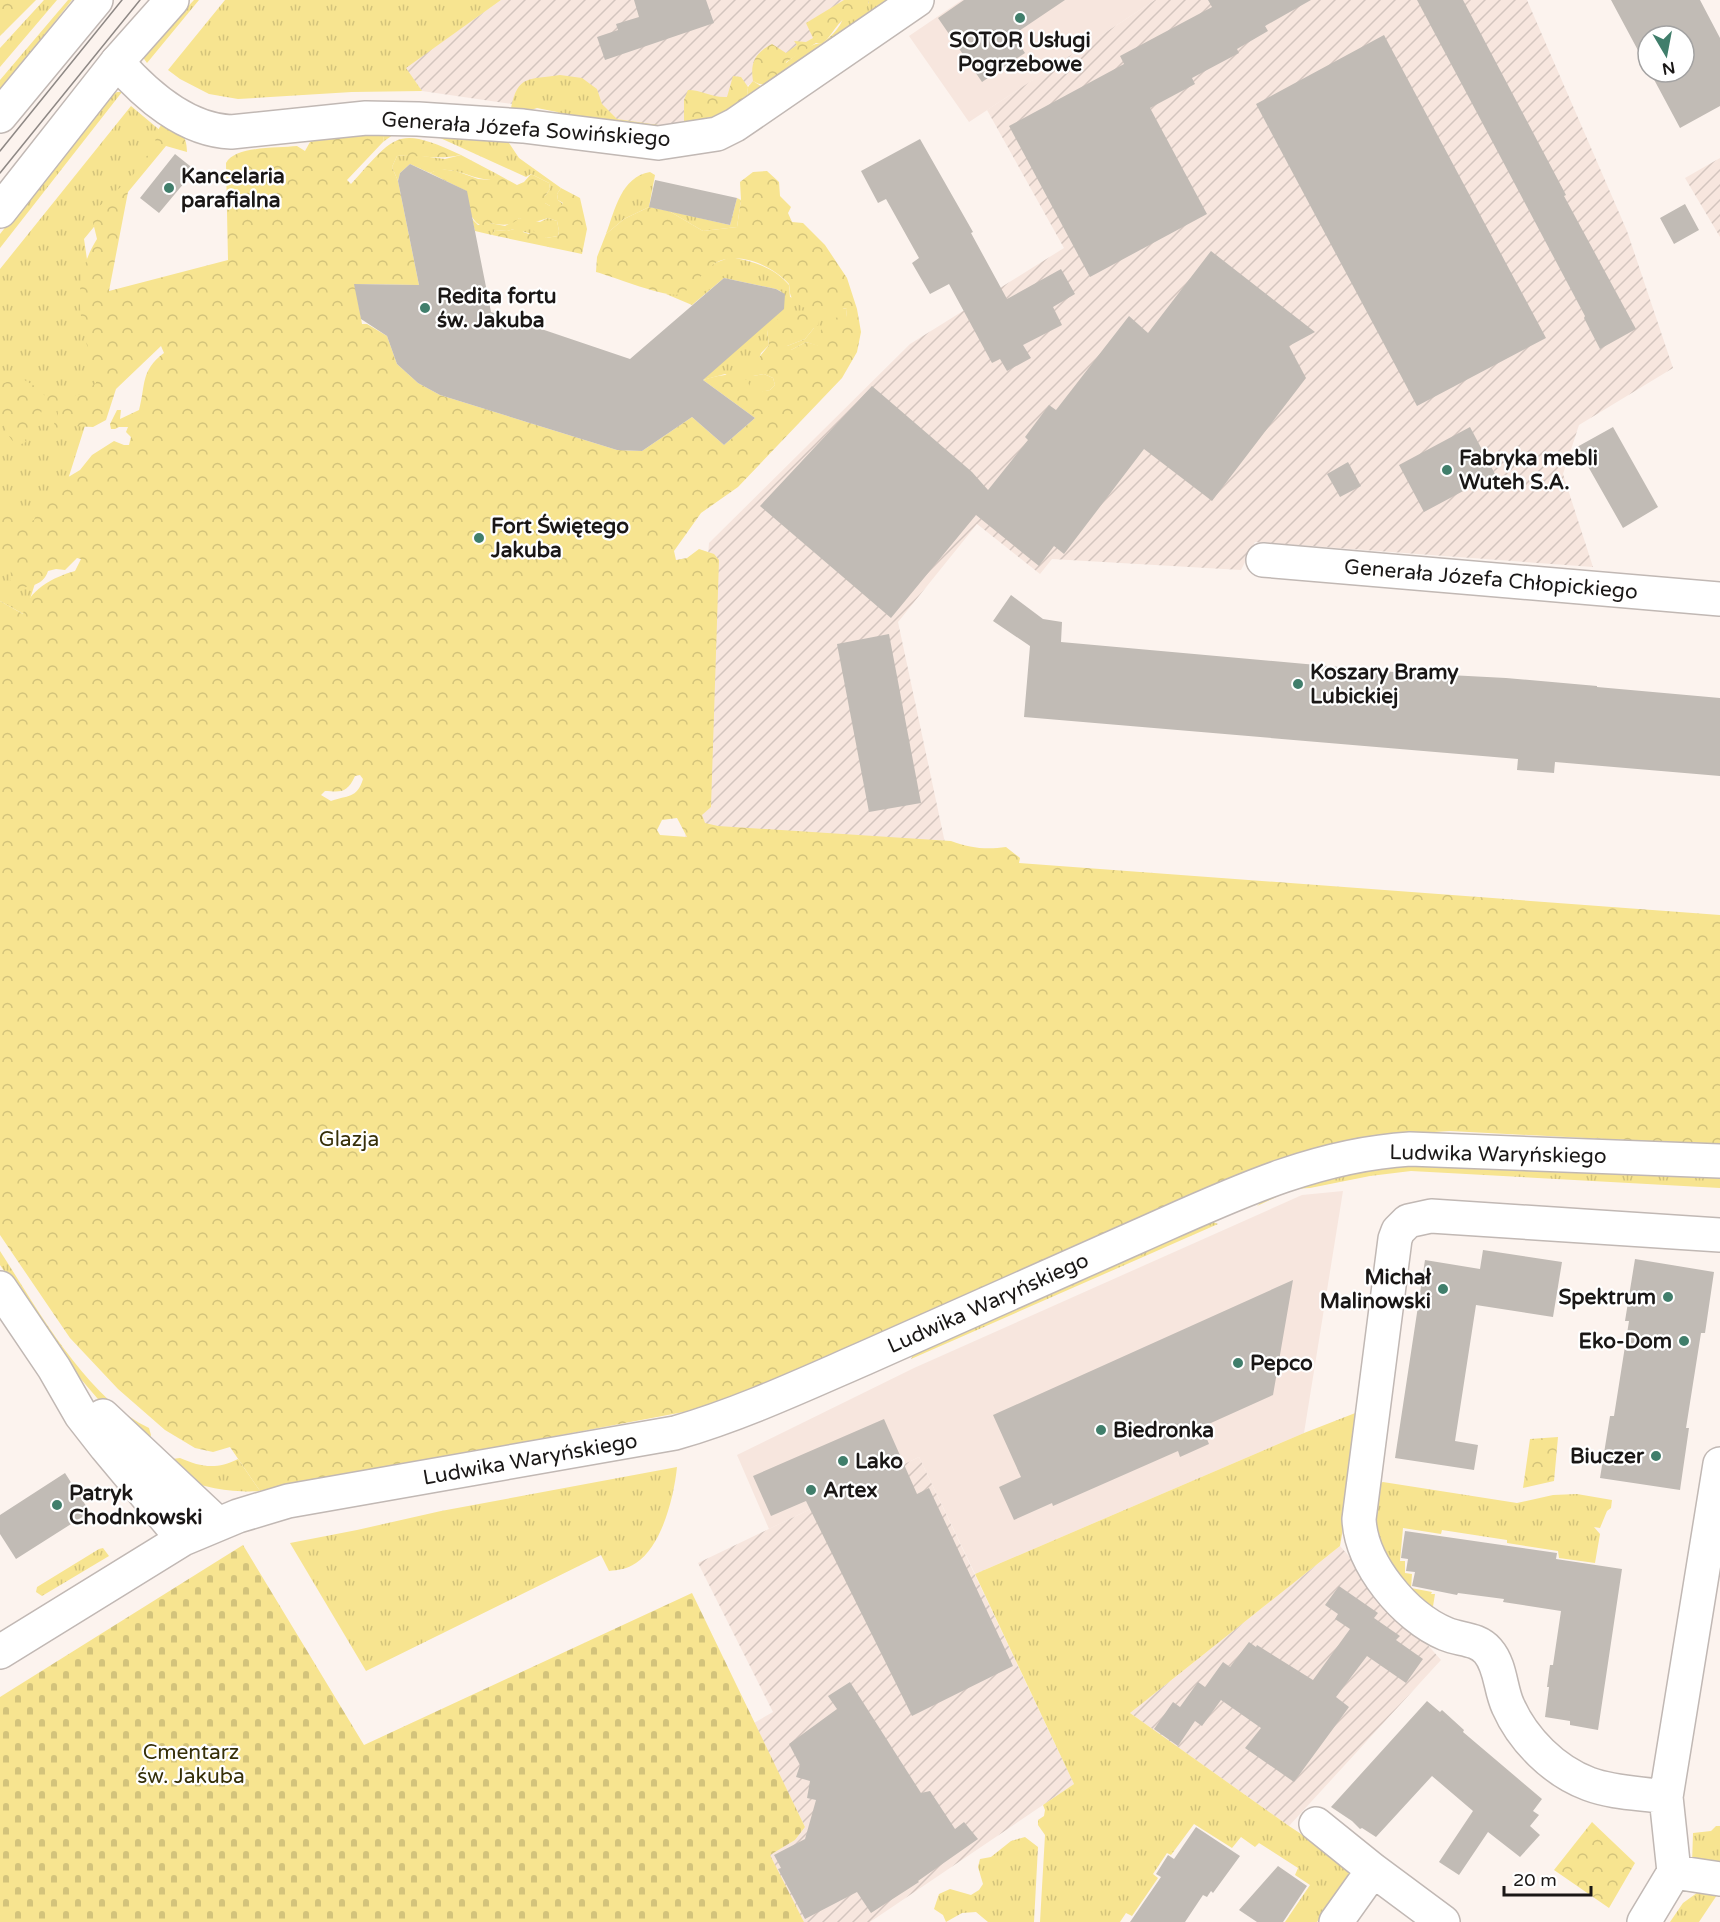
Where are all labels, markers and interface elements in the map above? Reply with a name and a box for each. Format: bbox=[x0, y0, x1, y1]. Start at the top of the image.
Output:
marker: SOTOR Usługi Pogrzebowe bbox=[1013, 11, 1027, 25]
north arrow bbox=[1636, 24, 1696, 84]
place label: SOTOR Usługi Pogrzebowe bbox=[949, 28, 1091, 77]
text: N bbox=[1660, 57, 1676, 79]
street label: Generała Józefa Sowińskiego bbox=[381, 107, 671, 152]
place label: Kancelaria parafialna bbox=[181, 164, 285, 213]
marker: Kancelaria parafialna bbox=[162, 181, 176, 195]
place label: Redita fortu św. Jakuba bbox=[437, 284, 557, 333]
marker: Redita fortu św. Jakuba bbox=[418, 301, 432, 315]
place label: Fabryka mebli Wuteh S.A. bbox=[1459, 446, 1598, 495]
marker: Fabryka mebli Wuteh S.A. bbox=[1440, 463, 1454, 477]
place label: Fort Świętego Jakuba bbox=[490, 513, 629, 563]
marker: Fort Świętego Jakuba bbox=[472, 531, 486, 545]
street label: Generała Józefa Chłopickiego bbox=[1343, 554, 1639, 605]
place label: Koszary Bramy Lubickiej bbox=[1310, 660, 1459, 709]
marker: Koszary Bramy Lubickiej bbox=[1291, 677, 1305, 691]
park label: Glazja bbox=[319, 1127, 379, 1152]
street label: Ludwika Waryńskiego bbox=[1389, 1140, 1607, 1169]
street label: Ludwika Waryńskiego bbox=[884, 1248, 1093, 1359]
place label: Michał Malinowski bbox=[1320, 1265, 1432, 1314]
marker: Michał Malinowski bbox=[1436, 1282, 1450, 1296]
place label: Spektrum bbox=[1559, 1285, 1656, 1310]
marker: Spektrum bbox=[1661, 1290, 1675, 1304]
place label: Eko-Dom bbox=[1579, 1329, 1672, 1354]
marker: Eko-Dom bbox=[1677, 1334, 1691, 1348]
place label: Pepco bbox=[1250, 1351, 1313, 1376]
marker: Pepco bbox=[1231, 1356, 1245, 1370]
place label: Biedronka bbox=[1113, 1418, 1214, 1443]
marker: Biedronka bbox=[1094, 1423, 1108, 1437]
street label: Ludwika Waryńskiego bbox=[421, 1428, 639, 1491]
place label: Biuczer bbox=[1570, 1444, 1645, 1469]
place label: Lako bbox=[855, 1449, 903, 1474]
marker: Biuczer bbox=[1649, 1449, 1663, 1463]
marker: Lako bbox=[836, 1454, 850, 1468]
place label: Artex bbox=[823, 1478, 878, 1503]
place label: Patryk Chodnkowski bbox=[69, 1481, 202, 1530]
marker: Artex bbox=[804, 1483, 818, 1497]
marker: Patryk Chodnkowski bbox=[50, 1498, 64, 1512]
park label: Cmentarz św. Jakuba bbox=[137, 1740, 245, 1789]
scale bar bbox=[1504, 1859, 1591, 1897]
text: 20 m bbox=[1513, 1869, 1557, 1891]

